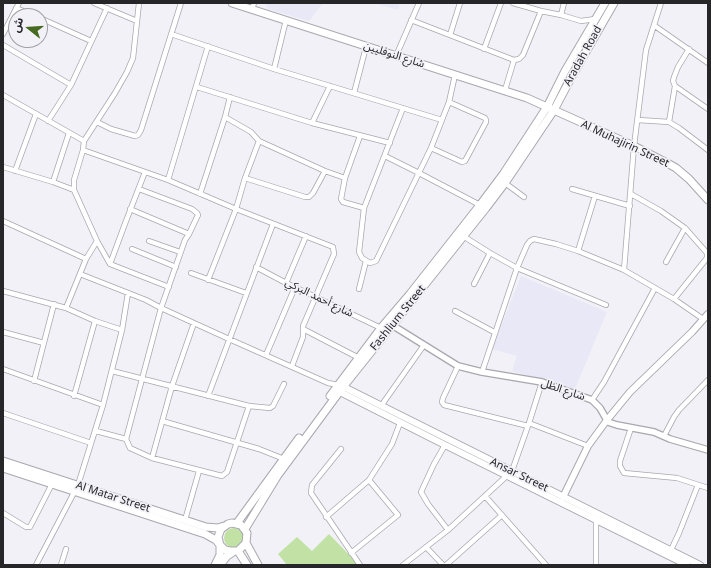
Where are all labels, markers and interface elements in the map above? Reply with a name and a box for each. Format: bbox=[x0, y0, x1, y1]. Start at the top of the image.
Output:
north arrow bbox=[8, 8, 48, 48]
text: ش bbox=[8, 15, 26, 34]
street label: Aradah Road bbox=[561, 24, 605, 88]
street label: شارع النوفليين bbox=[362, 39, 426, 71]
street label: Al Muhajirin Street bbox=[579, 118, 671, 170]
street label: شارع أحمد البركي bbox=[283, 276, 355, 320]
street label: Fashlium Street bbox=[368, 283, 428, 353]
street label: شارع الظل bbox=[539, 376, 587, 404]
street label: Ansar Street bbox=[488, 455, 550, 495]
street label: Al Matar Street bbox=[74, 479, 152, 515]

